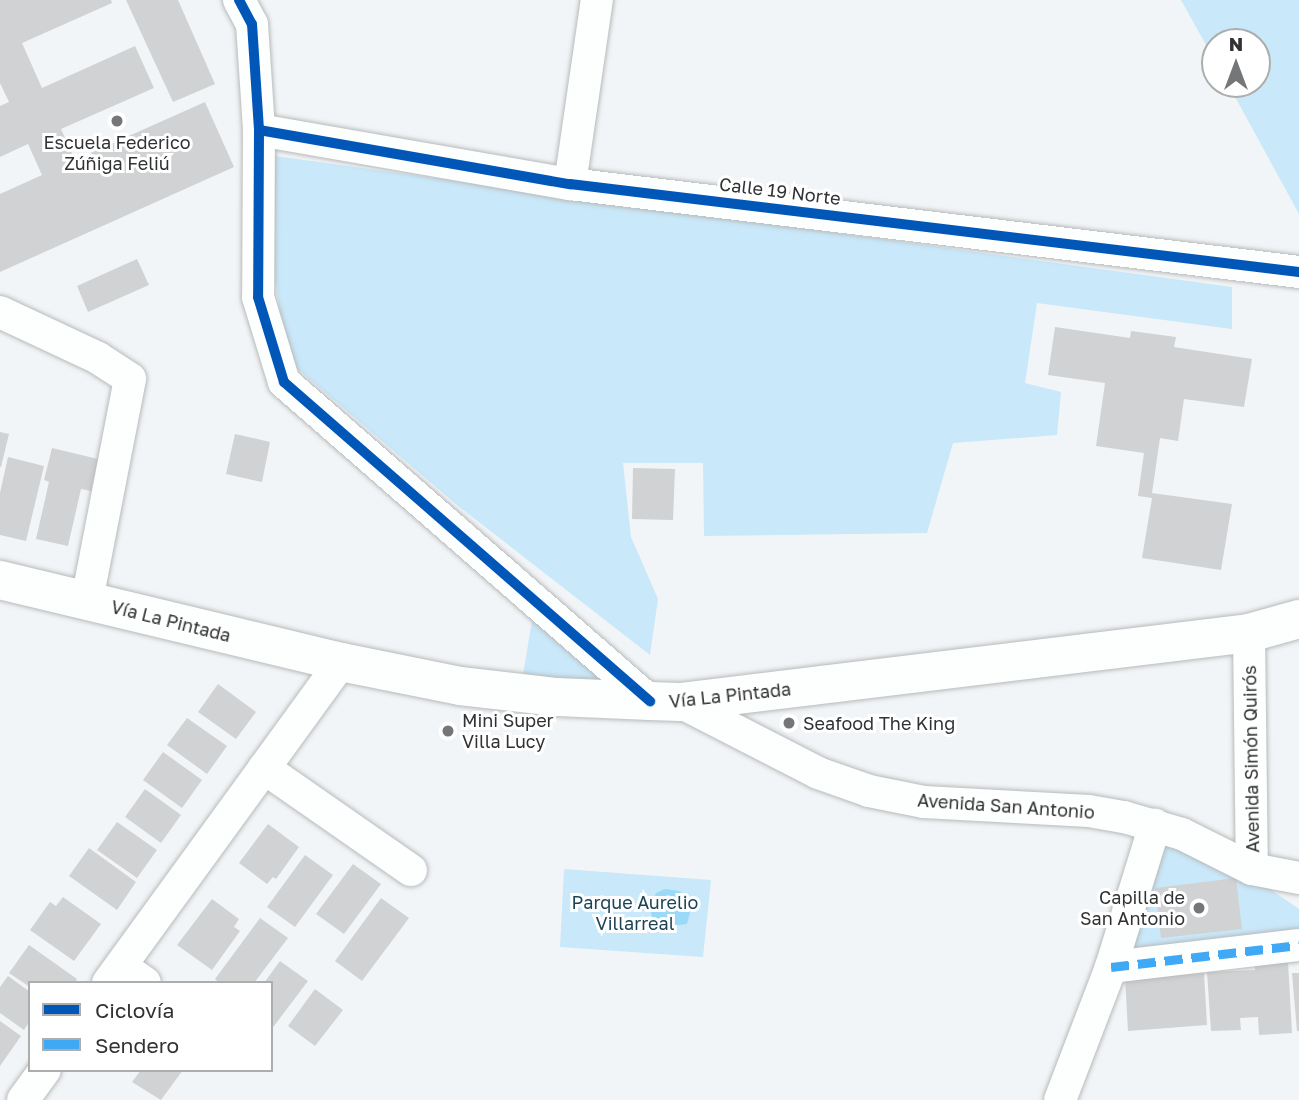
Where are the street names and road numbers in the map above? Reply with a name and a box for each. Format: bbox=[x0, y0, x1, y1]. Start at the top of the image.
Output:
street label: Calle 19 Norte bbox=[718, 173, 842, 209]
street label: Vía La Pintada bbox=[109, 596, 233, 646]
street label: Avenida Simón Quirós bbox=[1239, 665, 1263, 853]
street label: Vía La Pintada bbox=[668, 678, 792, 712]
street label: Avenida San Antonio bbox=[917, 789, 1095, 823]

